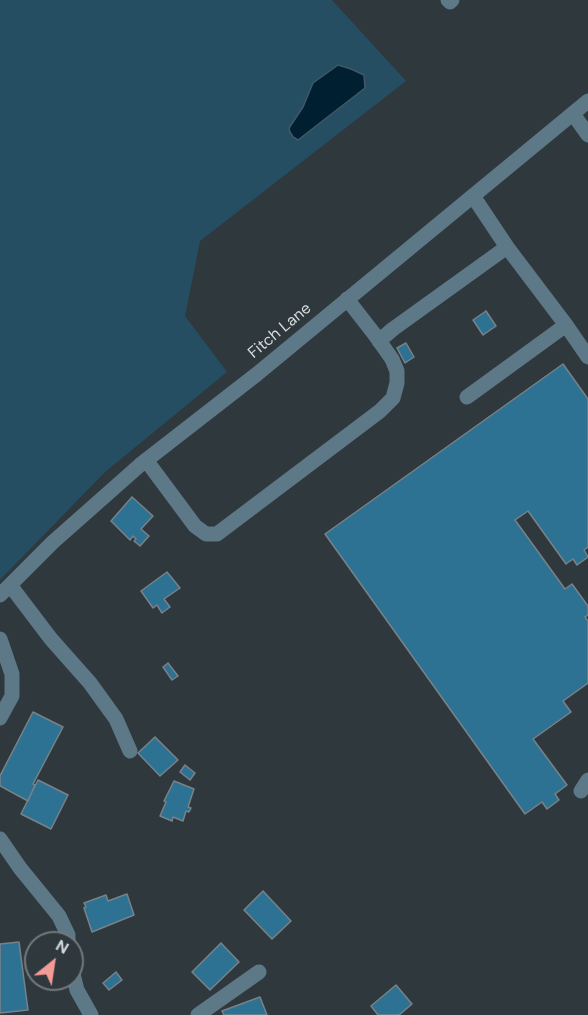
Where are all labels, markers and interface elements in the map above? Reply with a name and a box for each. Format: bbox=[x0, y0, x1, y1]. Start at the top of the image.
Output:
street label: Fitch Lane bbox=[245, 299, 315, 363]
north arrow bbox=[24, 931, 84, 991]
text: N bbox=[52, 935, 73, 959]

